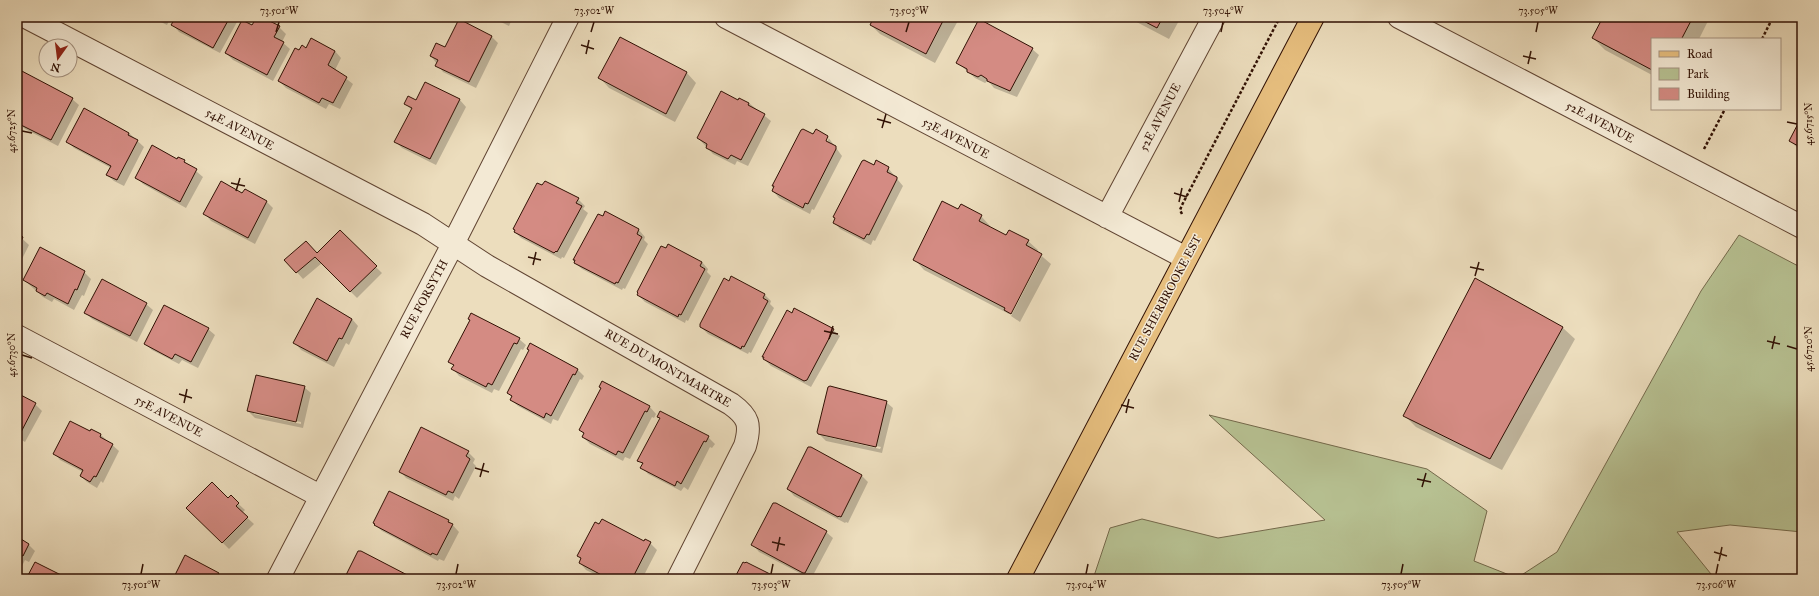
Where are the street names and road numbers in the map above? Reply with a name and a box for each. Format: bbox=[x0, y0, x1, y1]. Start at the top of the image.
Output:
street label: 52E AVENUE bbox=[1136, 80, 1184, 153]
street label: 52E AVENUE bbox=[1564, 98, 1637, 146]
street label: 54E AVENUE bbox=[203, 105, 277, 153]
street label: 53E AVENUE bbox=[920, 114, 992, 162]
street label: RUE SHERBROOKE EST bbox=[1126, 233, 1204, 363]
street label: RUE FORSYTH bbox=[397, 257, 451, 341]
street label: RUE DU MONTMARTRE bbox=[602, 326, 734, 410]
street label: 55E AVENUE bbox=[133, 392, 206, 440]

